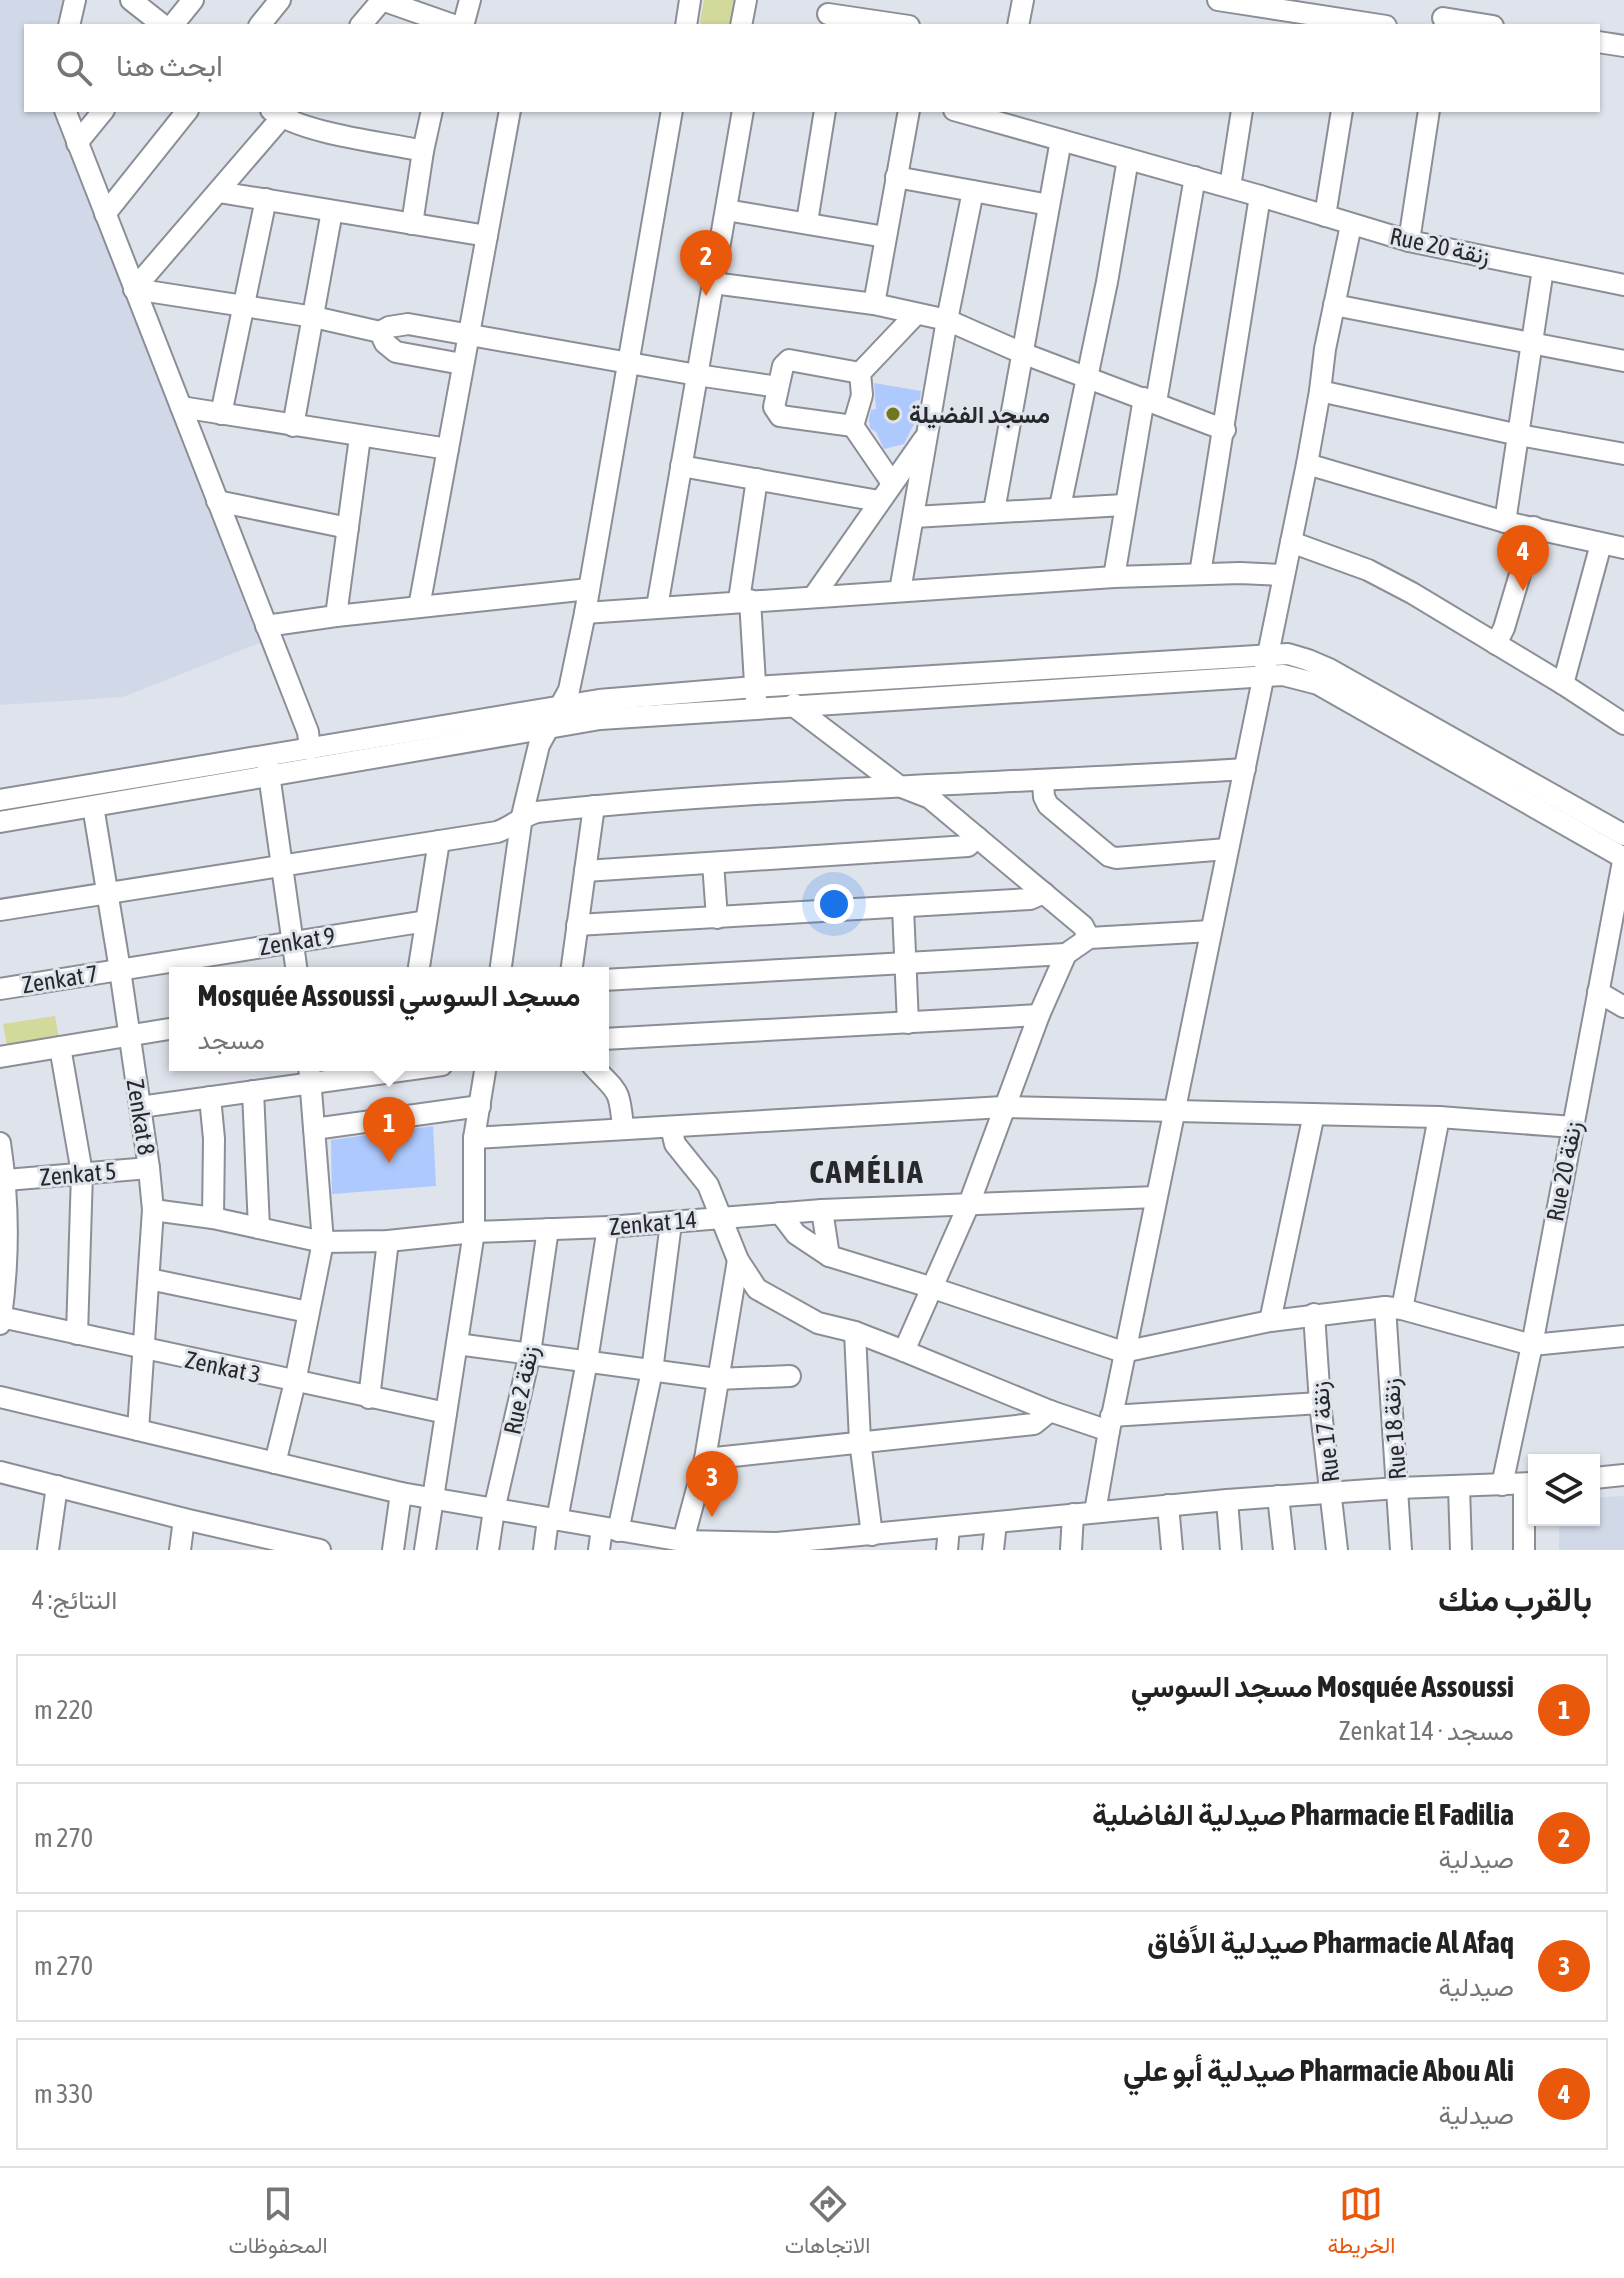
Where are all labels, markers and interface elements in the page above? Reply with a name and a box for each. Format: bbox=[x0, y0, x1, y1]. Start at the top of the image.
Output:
search box bbox=[24, 24, 1600, 112]
icon: search bbox=[52, 46, 96, 90]
text: ابحث هنا bbox=[116, 48, 223, 82]
street label: Rue 20 زنقة bbox=[1387, 222, 1492, 272]
pin: 2 bbox=[680, 230, 732, 296]
place label: مسجد الفضيلة bbox=[909, 401, 1050, 429]
marker: مسجد الفضيلة bbox=[884, 405, 902, 423]
pin: 4 bbox=[1497, 525, 1549, 591]
your location bbox=[814, 884, 854, 924]
street label: Zenkat 9 bbox=[257, 922, 337, 960]
street label: Zenkat 7 bbox=[20, 960, 100, 998]
popup bbox=[169, 967, 609, 1071]
text: Mosquée Assoussi مسجد السوسي bbox=[197, 978, 581, 1012]
text: مسجد bbox=[197, 1025, 265, 1055]
street label: Zenkat 8 bbox=[122, 1077, 160, 1157]
pin: 1 bbox=[363, 1097, 415, 1163]
street label: Rue 20 زنقة bbox=[1541, 1119, 1589, 1224]
district label: CAMÉLIA bbox=[809, 1153, 925, 1190]
street label: Zenkat 5 bbox=[39, 1157, 117, 1191]
street label: Zenkat 14 bbox=[608, 1206, 698, 1240]
street label: Rue 2 زنقة bbox=[498, 1343, 546, 1437]
street label: Zenkat 3 bbox=[183, 1346, 263, 1388]
street label: Rue 18 زنقة bbox=[1377, 1377, 1413, 1481]
street label: Rue 17 زنقة bbox=[1305, 1380, 1347, 1484]
pin: 3 bbox=[686, 1451, 738, 1517]
map controls bbox=[1528, 1454, 1600, 1526]
button: layers bbox=[1528, 1454, 1600, 1526]
text: بالقرب منك bbox=[1438, 1579, 1592, 1618]
text: النتائج: 4 bbox=[32, 1585, 117, 1615]
text: Mosquée Assoussi مسجد السوسي bbox=[1131, 1669, 1514, 1703]
text: 220 m bbox=[34, 1695, 93, 1725]
text: 1 bbox=[1558, 1695, 1570, 1725]
text: مسجد · Zenkat 14 bbox=[1339, 1716, 1514, 1746]
text: Pharmacie El Fadilia صيدلية الفاضلية bbox=[1092, 1797, 1514, 1831]
text: 270 m bbox=[34, 1823, 93, 1853]
text: 2 bbox=[1558, 1823, 1570, 1853]
text: صيدلية bbox=[1439, 1844, 1514, 1874]
text: Pharmacie Al Afaq صيدلية الاًفاق bbox=[1147, 1925, 1514, 1959]
text: 270 m bbox=[34, 1951, 93, 1981]
text: 3 bbox=[1558, 1951, 1570, 1981]
text: صيدلية bbox=[1439, 1972, 1514, 2002]
text: Pharmacie Abou Ali صيدلية أبو علي bbox=[1123, 2053, 1514, 2087]
text: 330 m bbox=[34, 2079, 93, 2109]
text: 4 bbox=[1558, 2079, 1570, 2109]
text: صيدلية bbox=[1439, 2100, 1514, 2130]
tab: المحفوظات bbox=[229, 2182, 328, 2265]
tab: الاتجاهات bbox=[785, 2182, 870, 2265]
tab: الخريطة bbox=[1327, 2182, 1395, 2265]

